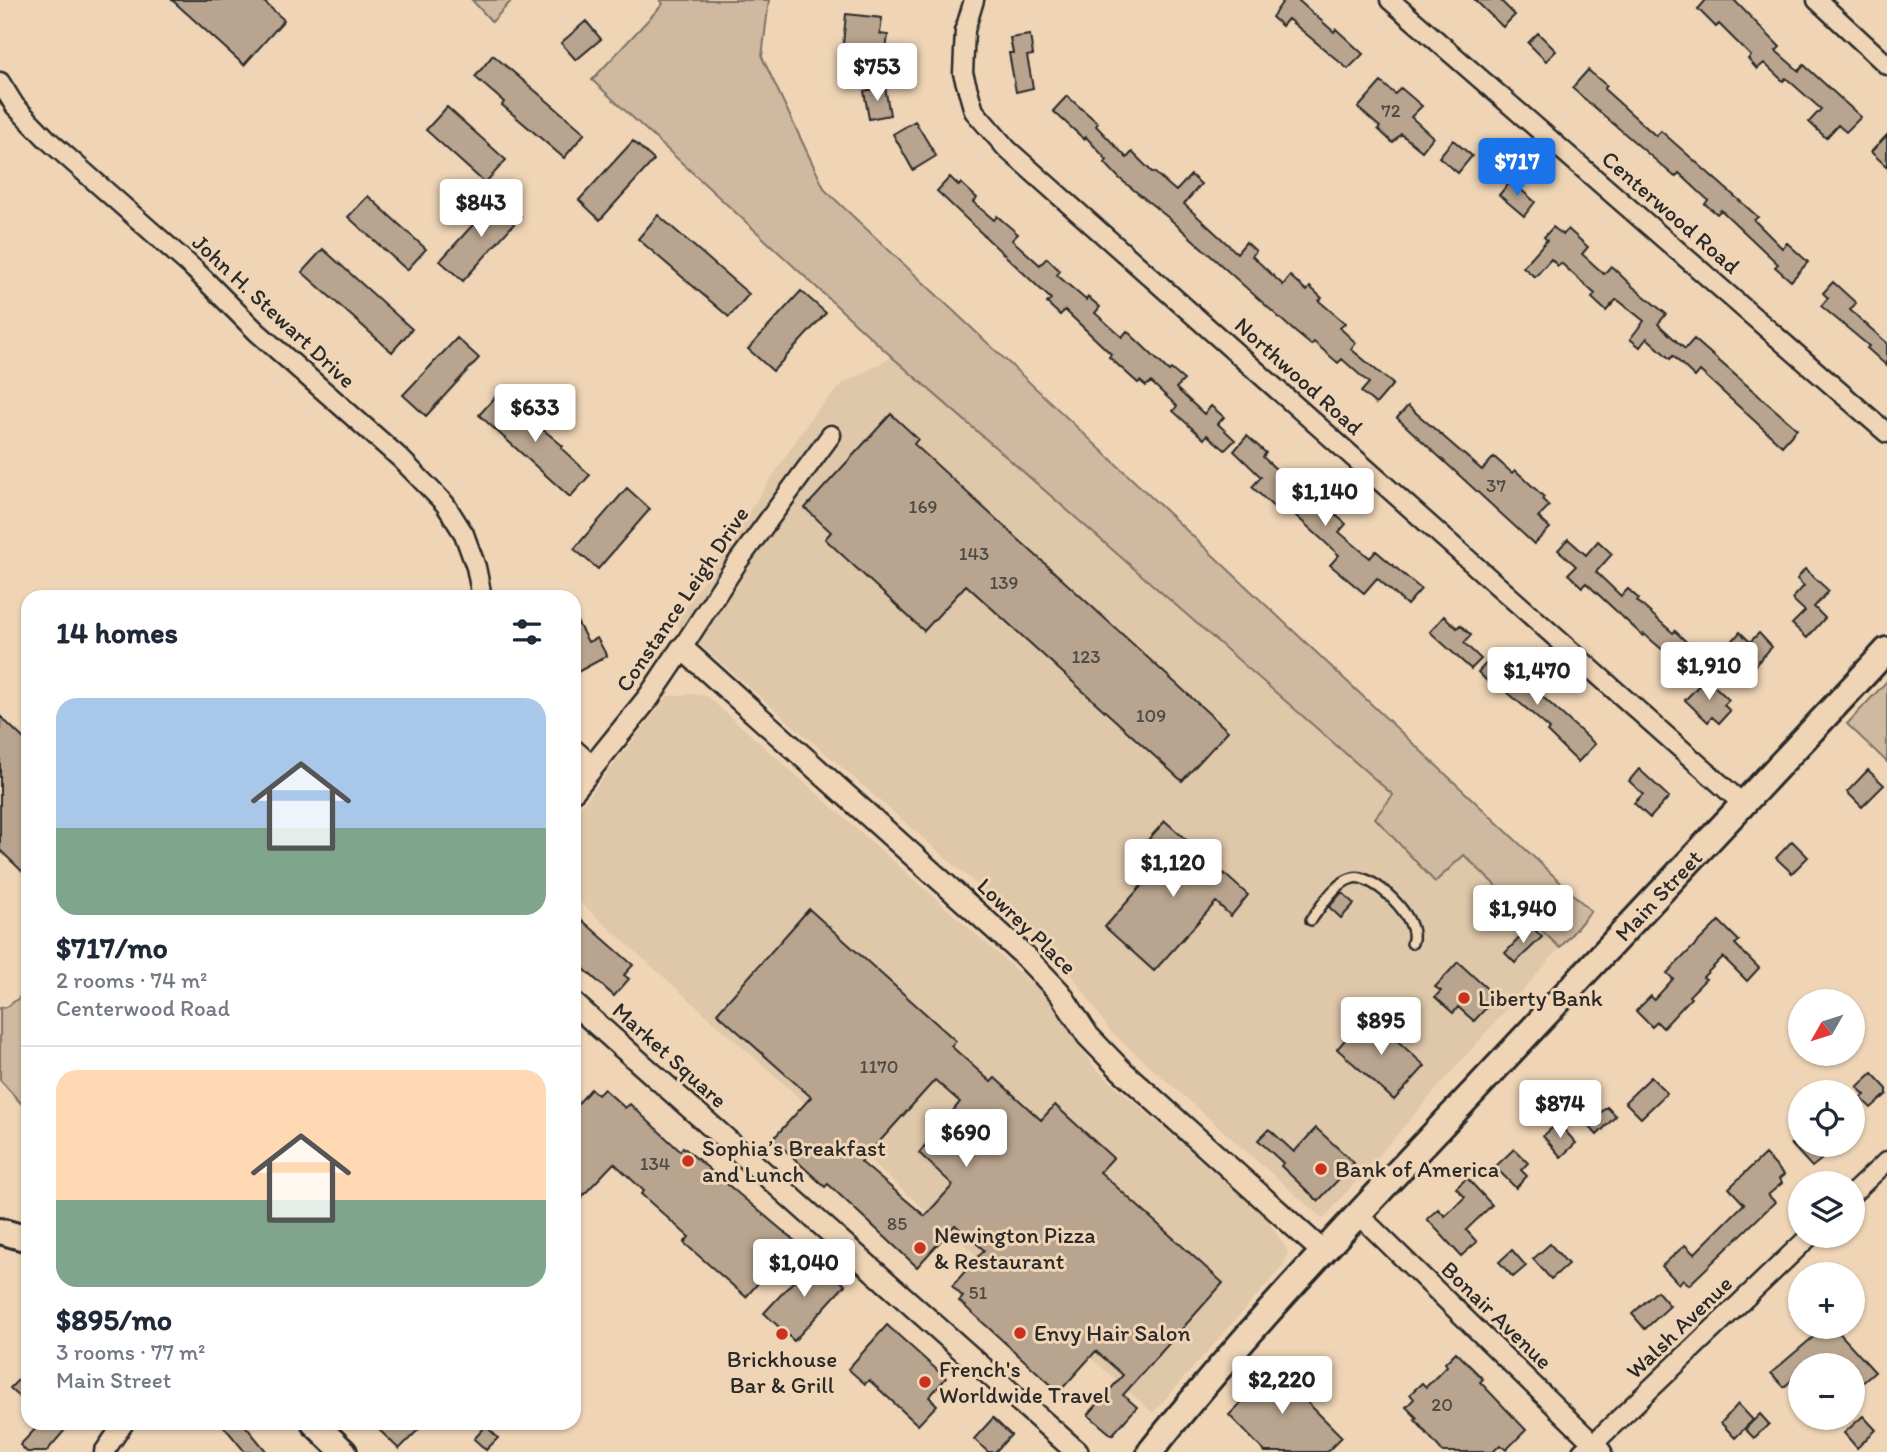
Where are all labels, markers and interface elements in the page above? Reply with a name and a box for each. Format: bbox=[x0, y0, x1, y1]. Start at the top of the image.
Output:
pin: $753 bbox=[836, 43, 918, 103]
text: $753 bbox=[853, 52, 901, 80]
house number: 72 bbox=[1381, 99, 1401, 122]
pin: $717 bbox=[1476, 138, 1558, 198]
street label: Centerwood Road bbox=[1596, 144, 1746, 280]
text: $717 bbox=[1494, 147, 1540, 175]
pin: $843 bbox=[440, 180, 522, 239]
text: $843 bbox=[456, 188, 506, 216]
street label: John H. Stewart Drive bbox=[187, 228, 361, 394]
street label: Northwood Road bbox=[1229, 311, 1369, 441]
pin: $633 bbox=[494, 384, 576, 444]
text: $633 bbox=[511, 393, 559, 421]
pin: $1,140 bbox=[1268, 468, 1382, 528]
house number: 37 bbox=[1486, 474, 1506, 497]
text: $1,140 bbox=[1292, 477, 1358, 505]
house number: 169 bbox=[909, 495, 937, 518]
street label: Constance Leigh Drive bbox=[609, 501, 755, 697]
house number: 143 bbox=[959, 542, 989, 565]
house number: 139 bbox=[989, 571, 1019, 594]
icon: filters bbox=[508, 613, 546, 651]
text: 14 homes bbox=[56, 614, 178, 651]
pin: $1,910 bbox=[1652, 642, 1766, 702]
house number: 123 bbox=[1071, 645, 1101, 668]
pin: $1,470 bbox=[1480, 648, 1594, 707]
text: $1,910 bbox=[1677, 651, 1741, 679]
text: $1,470 bbox=[1503, 656, 1571, 684]
house number: 109 bbox=[1136, 704, 1166, 727]
icon: home bbox=[238, 743, 364, 869]
pin: $1,120 bbox=[1116, 839, 1230, 899]
street label: Main Street bbox=[1609, 844, 1708, 947]
text: $1,120 bbox=[1141, 848, 1205, 876]
street label: Lowrey Place bbox=[971, 872, 1083, 980]
pin: $1,940 bbox=[1466, 886, 1580, 945]
text: $1,940 bbox=[1489, 894, 1557, 922]
text: $717/mo bbox=[56, 929, 168, 966]
text: 2 rooms · 74 m² bbox=[56, 966, 208, 994]
place label: Liberty Bank bbox=[1478, 984, 1603, 1012]
north arrow bbox=[1788, 989, 1866, 1066]
map controls bbox=[1788, 989, 1865, 1430]
marker: Liberty Bank bbox=[1456, 990, 1472, 1006]
text: Centerwood Road bbox=[56, 994, 230, 1022]
street label: Market Square bbox=[607, 996, 733, 1114]
pin: $895 bbox=[1340, 998, 1422, 1057]
text: $895 bbox=[1357, 1006, 1405, 1034]
house number: 1170 bbox=[860, 1055, 898, 1078]
pin: $874 bbox=[1519, 1080, 1601, 1140]
button: locate bbox=[1788, 1080, 1865, 1157]
text: $874 bbox=[1535, 1089, 1585, 1117]
pin: $690 bbox=[925, 1110, 1007, 1169]
icon: home bbox=[238, 1115, 364, 1241]
text: $690 bbox=[941, 1118, 991, 1146]
place label: Sophia’s Breakfast and Lunch bbox=[702, 1134, 886, 1188]
house number: 134 bbox=[640, 1152, 670, 1175]
marker: Sophia’s Breakfast and Lunch bbox=[680, 1153, 696, 1169]
place label: Bank of America bbox=[1335, 1155, 1499, 1183]
marker: Bank of America bbox=[1313, 1161, 1329, 1177]
button: layers bbox=[1788, 1171, 1865, 1248]
house number: 85 bbox=[887, 1212, 907, 1235]
place label: Newington Pizza & Restaurant bbox=[934, 1221, 1096, 1275]
pin: $1,040 bbox=[747, 1240, 861, 1299]
marker: Newington Pizza & Restaurant bbox=[912, 1240, 928, 1256]
text: $1,040 bbox=[769, 1248, 839, 1276]
street label: Bonair Avenue bbox=[1436, 1255, 1558, 1375]
button: + bbox=[1788, 1262, 1865, 1339]
street label: Walsh Avenue bbox=[1620, 1269, 1738, 1385]
house number: 51 bbox=[969, 1281, 988, 1304]
text: $895/mo bbox=[56, 1301, 172, 1338]
place label: Envy Hair Salon bbox=[1034, 1319, 1191, 1347]
marker: Envy Hair Salon bbox=[1012, 1325, 1028, 1341]
marker: Brickhouse Bar & Grill bbox=[774, 1326, 790, 1342]
text: 3 rooms · 77 m² bbox=[56, 1338, 206, 1366]
place label: Brickhouse Bar & Grill bbox=[727, 1345, 837, 1399]
button: − bbox=[1788, 1353, 1865, 1430]
place label: French's Worldwide Travel bbox=[939, 1355, 1110, 1409]
pin: $2,220 bbox=[1225, 1356, 1339, 1416]
text: $2,220 bbox=[1248, 1365, 1316, 1393]
text: Main Street bbox=[56, 1366, 171, 1394]
marker: French's Worldwide Travel bbox=[917, 1374, 933, 1390]
house number: 20 bbox=[1431, 1393, 1453, 1416]

